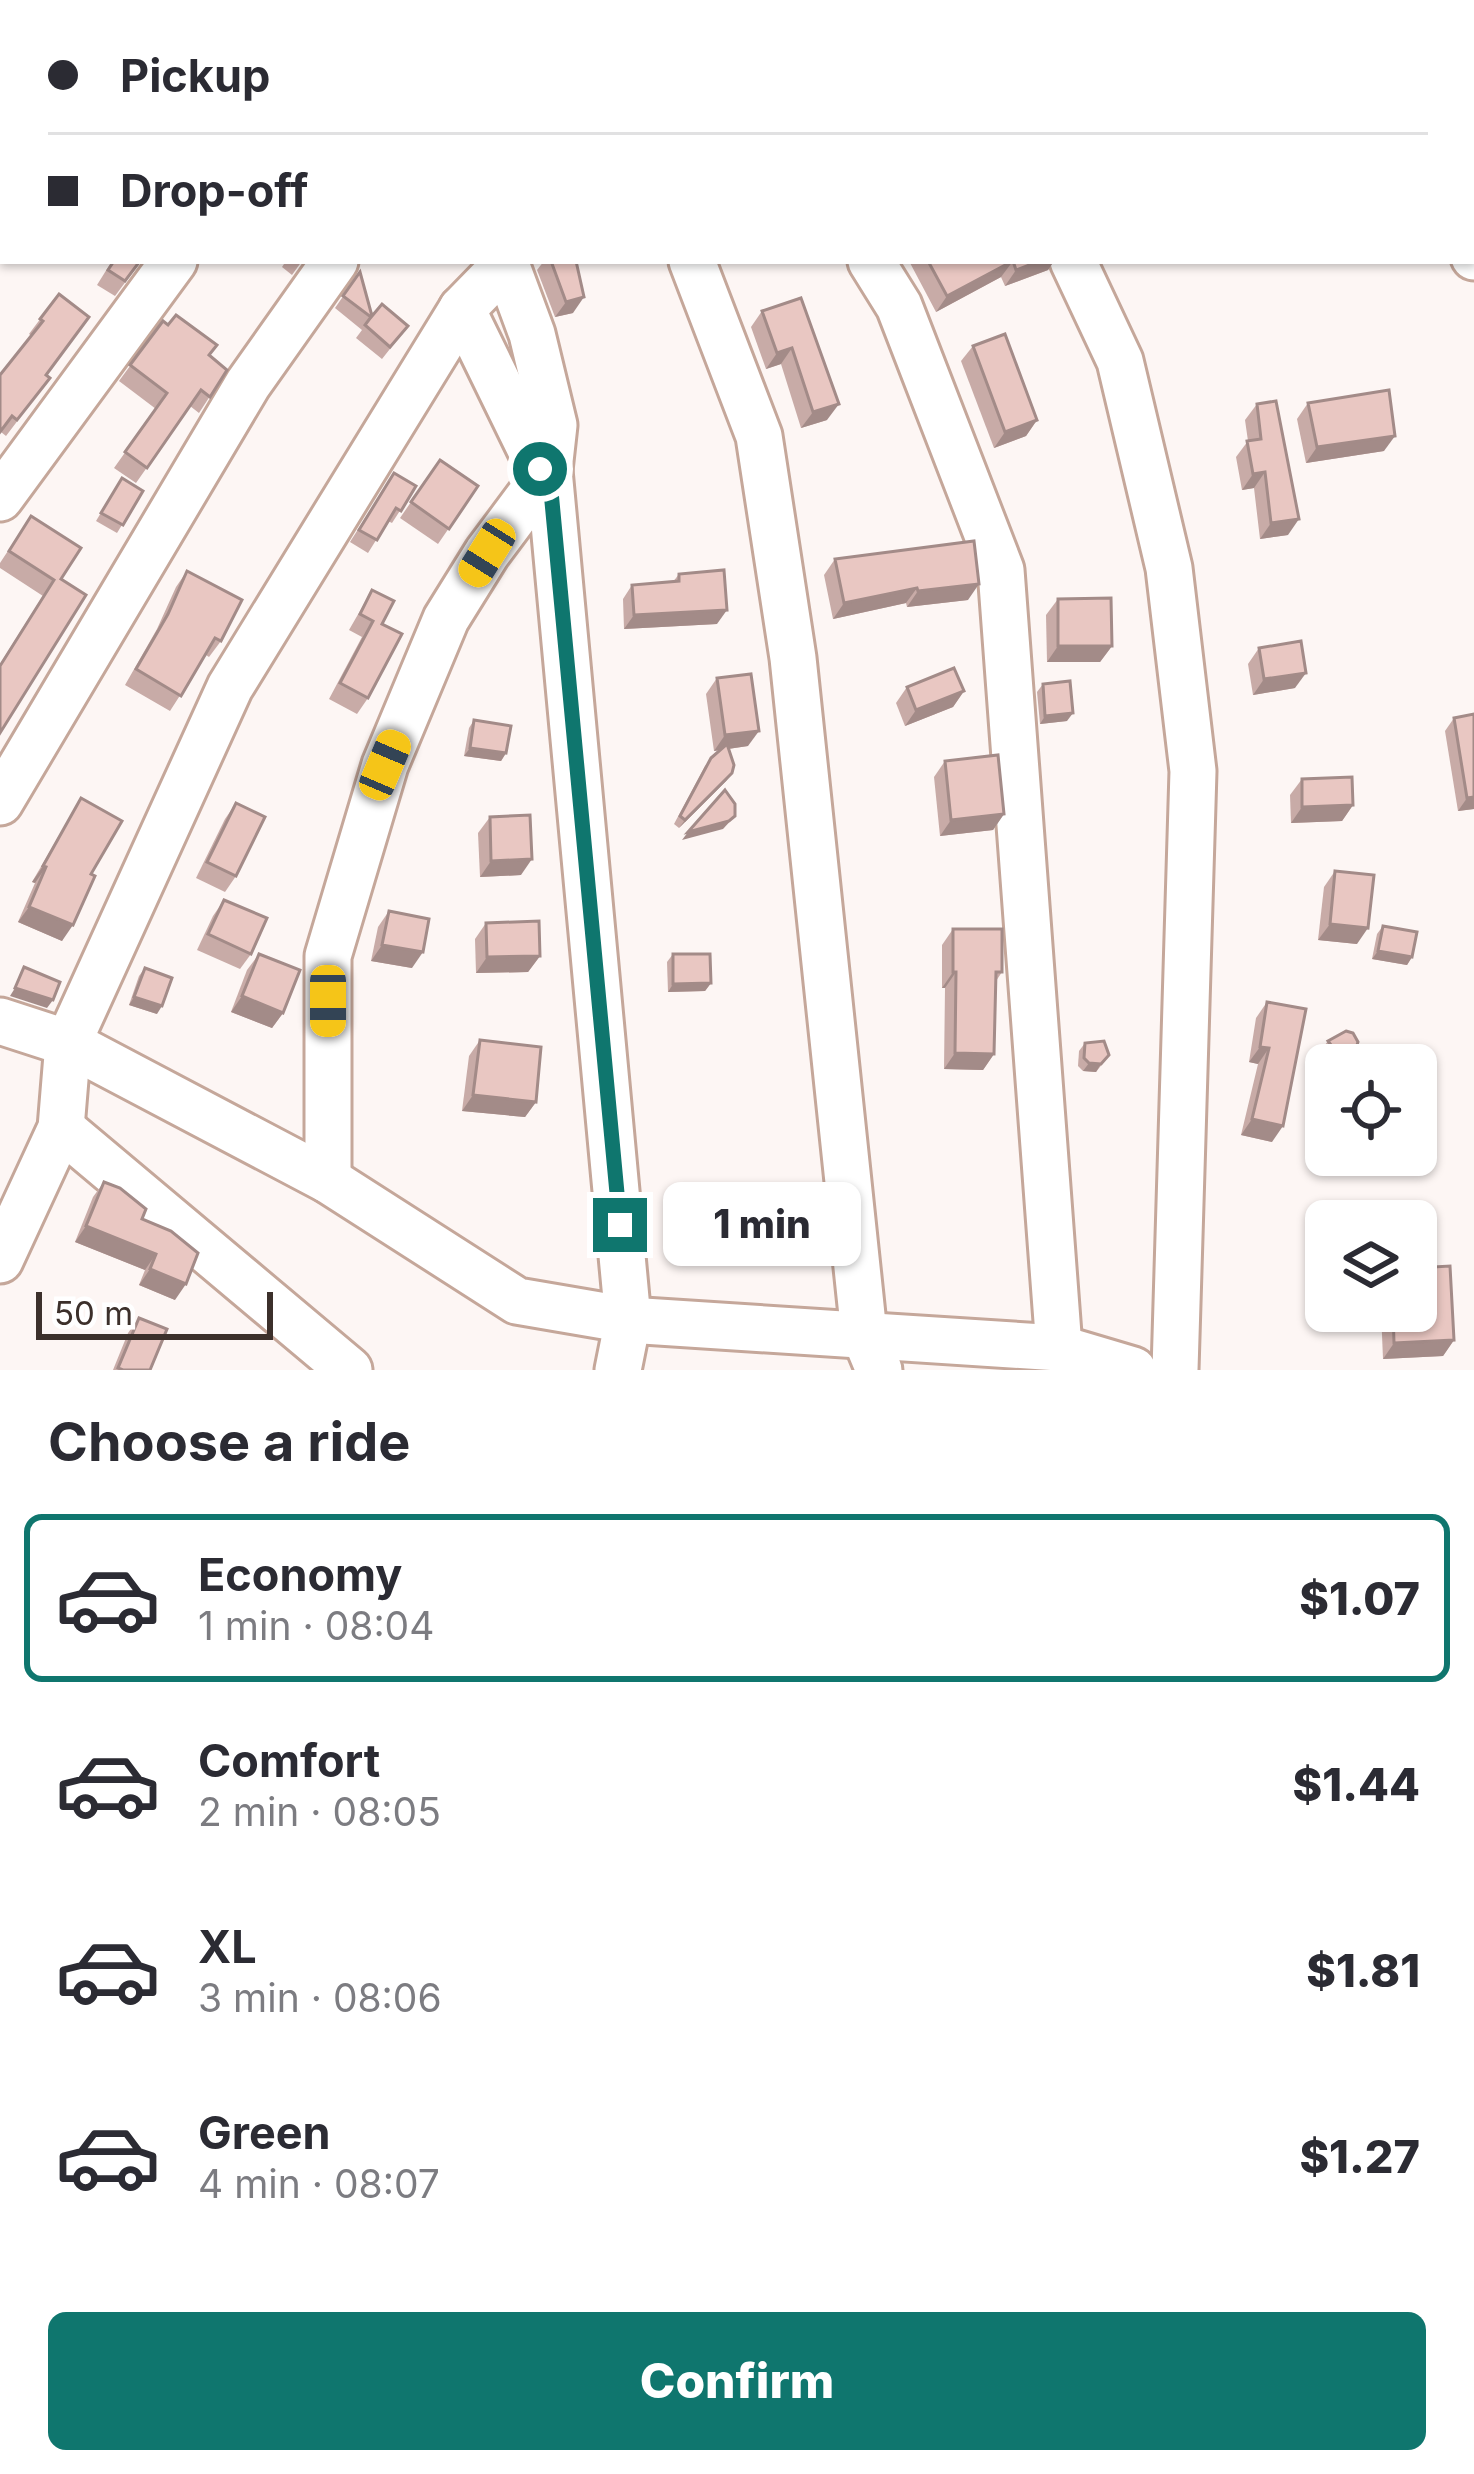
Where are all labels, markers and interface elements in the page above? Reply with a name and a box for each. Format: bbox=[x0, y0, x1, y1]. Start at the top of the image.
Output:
text: Pickup bbox=[120, 48, 270, 103]
text: Drop-off bbox=[120, 163, 308, 218]
route start bbox=[513, 442, 567, 496]
car bbox=[453, 513, 521, 593]
car bbox=[354, 725, 416, 805]
car bbox=[310, 965, 346, 1037]
map controls bbox=[1305, 1044, 1437, 1332]
button: locate bbox=[1305, 1044, 1437, 1176]
callout: 1 min bbox=[662, 1183, 860, 1267]
route end bbox=[593, 1198, 647, 1252]
text: 1 min bbox=[713, 1200, 811, 1247]
button: layers bbox=[1305, 1200, 1437, 1332]
scale bar bbox=[36, 1286, 273, 1339]
text: 50 m bbox=[54, 1293, 133, 1333]
text: Choose a ride bbox=[48, 1409, 410, 1474]
icon: car bbox=[54, 1544, 162, 1652]
text: Economy bbox=[198, 1547, 402, 1602]
text: $1.07 bbox=[1299, 1571, 1420, 1626]
text: 1 min · 08:04 bbox=[198, 1602, 434, 1649]
icon: car bbox=[54, 1730, 162, 1838]
text: Comfort bbox=[198, 1733, 380, 1788]
text: $1.44 bbox=[1293, 1757, 1420, 1812]
text: 2 min · 08:05 bbox=[198, 1788, 441, 1835]
icon: car bbox=[54, 1916, 162, 2024]
text: XL bbox=[198, 1919, 257, 1974]
text: $1.81 bbox=[1306, 1943, 1420, 1998]
text: 3 min · 08:06 bbox=[198, 1974, 442, 2021]
icon: car bbox=[54, 2102, 162, 2210]
text: Green bbox=[198, 2105, 331, 2160]
text: $1.27 bbox=[1299, 2129, 1420, 2184]
text: 4 min · 08:07 bbox=[198, 2160, 440, 2207]
button: Confirm bbox=[48, 2312, 1426, 2450]

